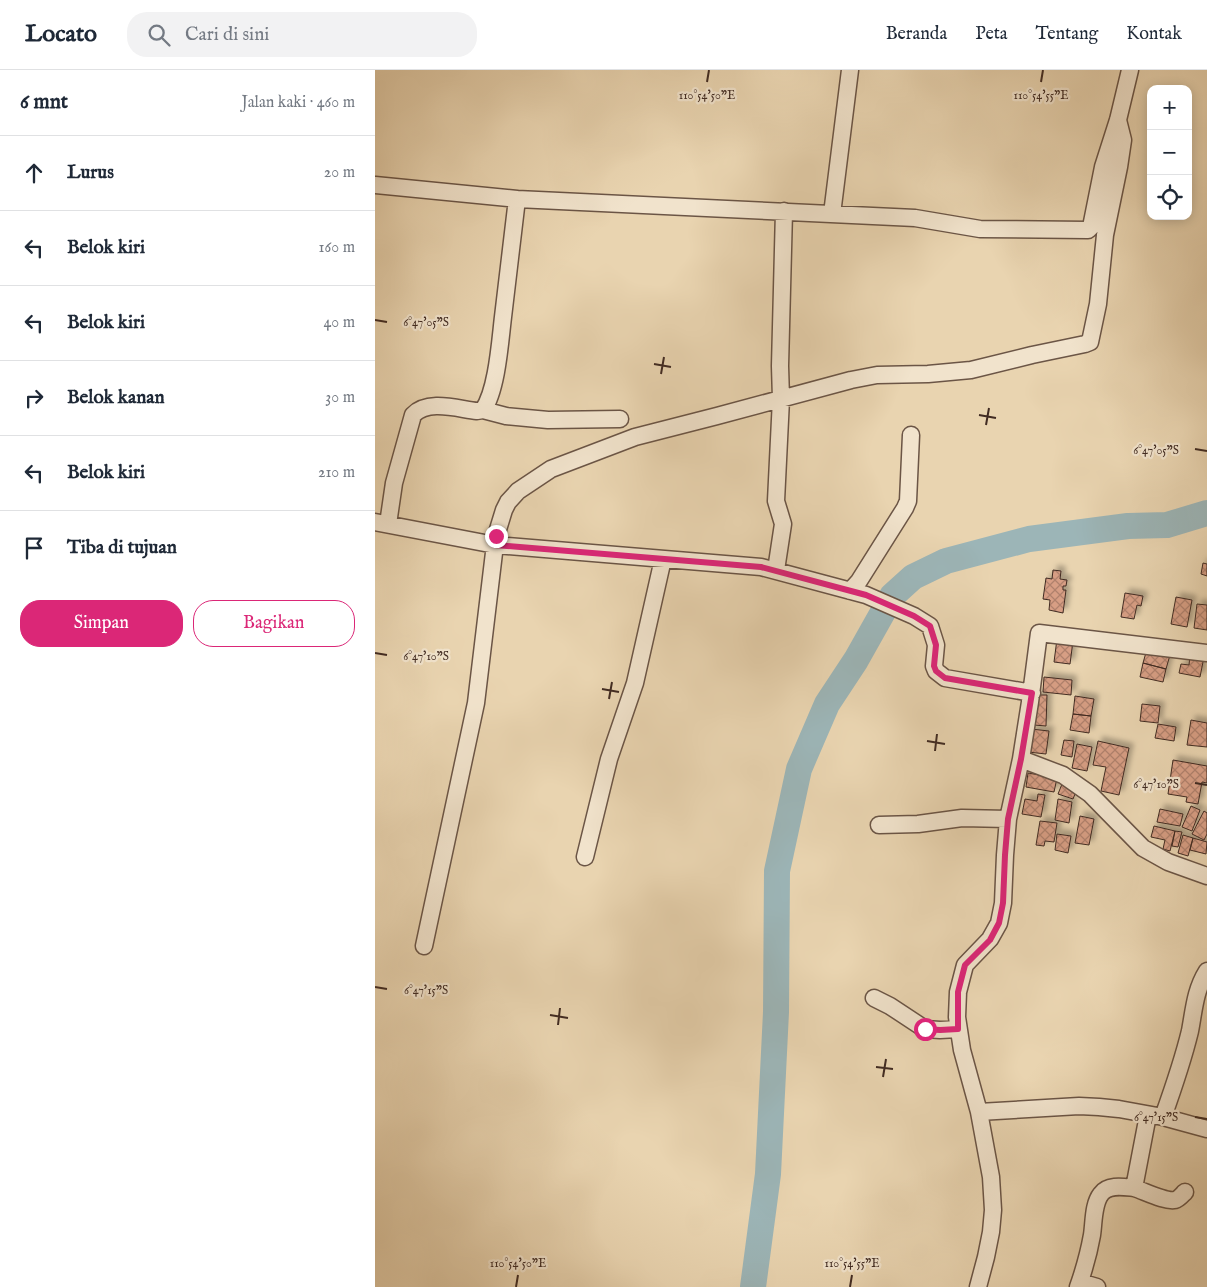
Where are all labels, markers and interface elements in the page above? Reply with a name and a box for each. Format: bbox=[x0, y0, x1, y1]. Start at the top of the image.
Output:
search box bbox=[127, 12, 477, 57]
text: Locato bbox=[25, 19, 97, 50]
icon: search bbox=[145, 21, 173, 49]
text: Cari di sini bbox=[185, 23, 269, 47]
text: Beranda bbox=[886, 23, 947, 46]
text: Peta bbox=[975, 23, 1008, 46]
text: Tentang bbox=[1036, 23, 1098, 46]
text: Kontak bbox=[1126, 23, 1182, 46]
map controls bbox=[1147, 85, 1192, 220]
button: + bbox=[1147, 85, 1192, 130]
text: 110°54'50"E bbox=[679, 88, 735, 103]
text: 110°54'55"E bbox=[1013, 88, 1069, 103]
text: 6 mnt bbox=[20, 89, 68, 116]
text: Jalan kaki · 460 m bbox=[242, 93, 355, 113]
button: − bbox=[1147, 130, 1192, 175]
icon: ahead bbox=[20, 159, 48, 187]
text: Lurus bbox=[67, 161, 114, 185]
text: 20 m bbox=[324, 163, 355, 183]
button: locate bbox=[1147, 175, 1192, 220]
icon: left bbox=[20, 234, 48, 262]
text: Belok kiri bbox=[67, 236, 145, 260]
text: 160 m bbox=[319, 238, 355, 258]
icon: left bbox=[20, 309, 48, 337]
text: Belok kiri bbox=[67, 311, 145, 335]
text: 40 m bbox=[323, 313, 355, 333]
text: 6°47'05"S bbox=[403, 315, 449, 330]
icon: right bbox=[20, 384, 48, 412]
text: Belok kanan bbox=[67, 386, 165, 410]
text: 30 m bbox=[325, 388, 355, 408]
text: 6°47'05"S bbox=[1133, 443, 1179, 458]
icon: left bbox=[20, 459, 48, 487]
text: Belok kiri bbox=[67, 461, 145, 485]
text: 210 m bbox=[318, 463, 355, 483]
route end bbox=[485, 525, 508, 548]
icon: arrive bbox=[20, 534, 48, 562]
text: Tiba di tujuan bbox=[67, 536, 177, 560]
button: Simpan bbox=[20, 600, 183, 647]
button: Bagikan bbox=[193, 600, 355, 647]
text: 6°47'10"S bbox=[403, 649, 449, 664]
text: 6°47'10"S bbox=[1133, 777, 1179, 792]
text: 6°47'15"S bbox=[404, 983, 448, 998]
route start bbox=[914, 1018, 937, 1041]
text: 6°47'15"S bbox=[1134, 1110, 1178, 1125]
text: 110°54'50"E bbox=[490, 1256, 546, 1271]
text: 110°54'55"E bbox=[824, 1256, 880, 1271]

